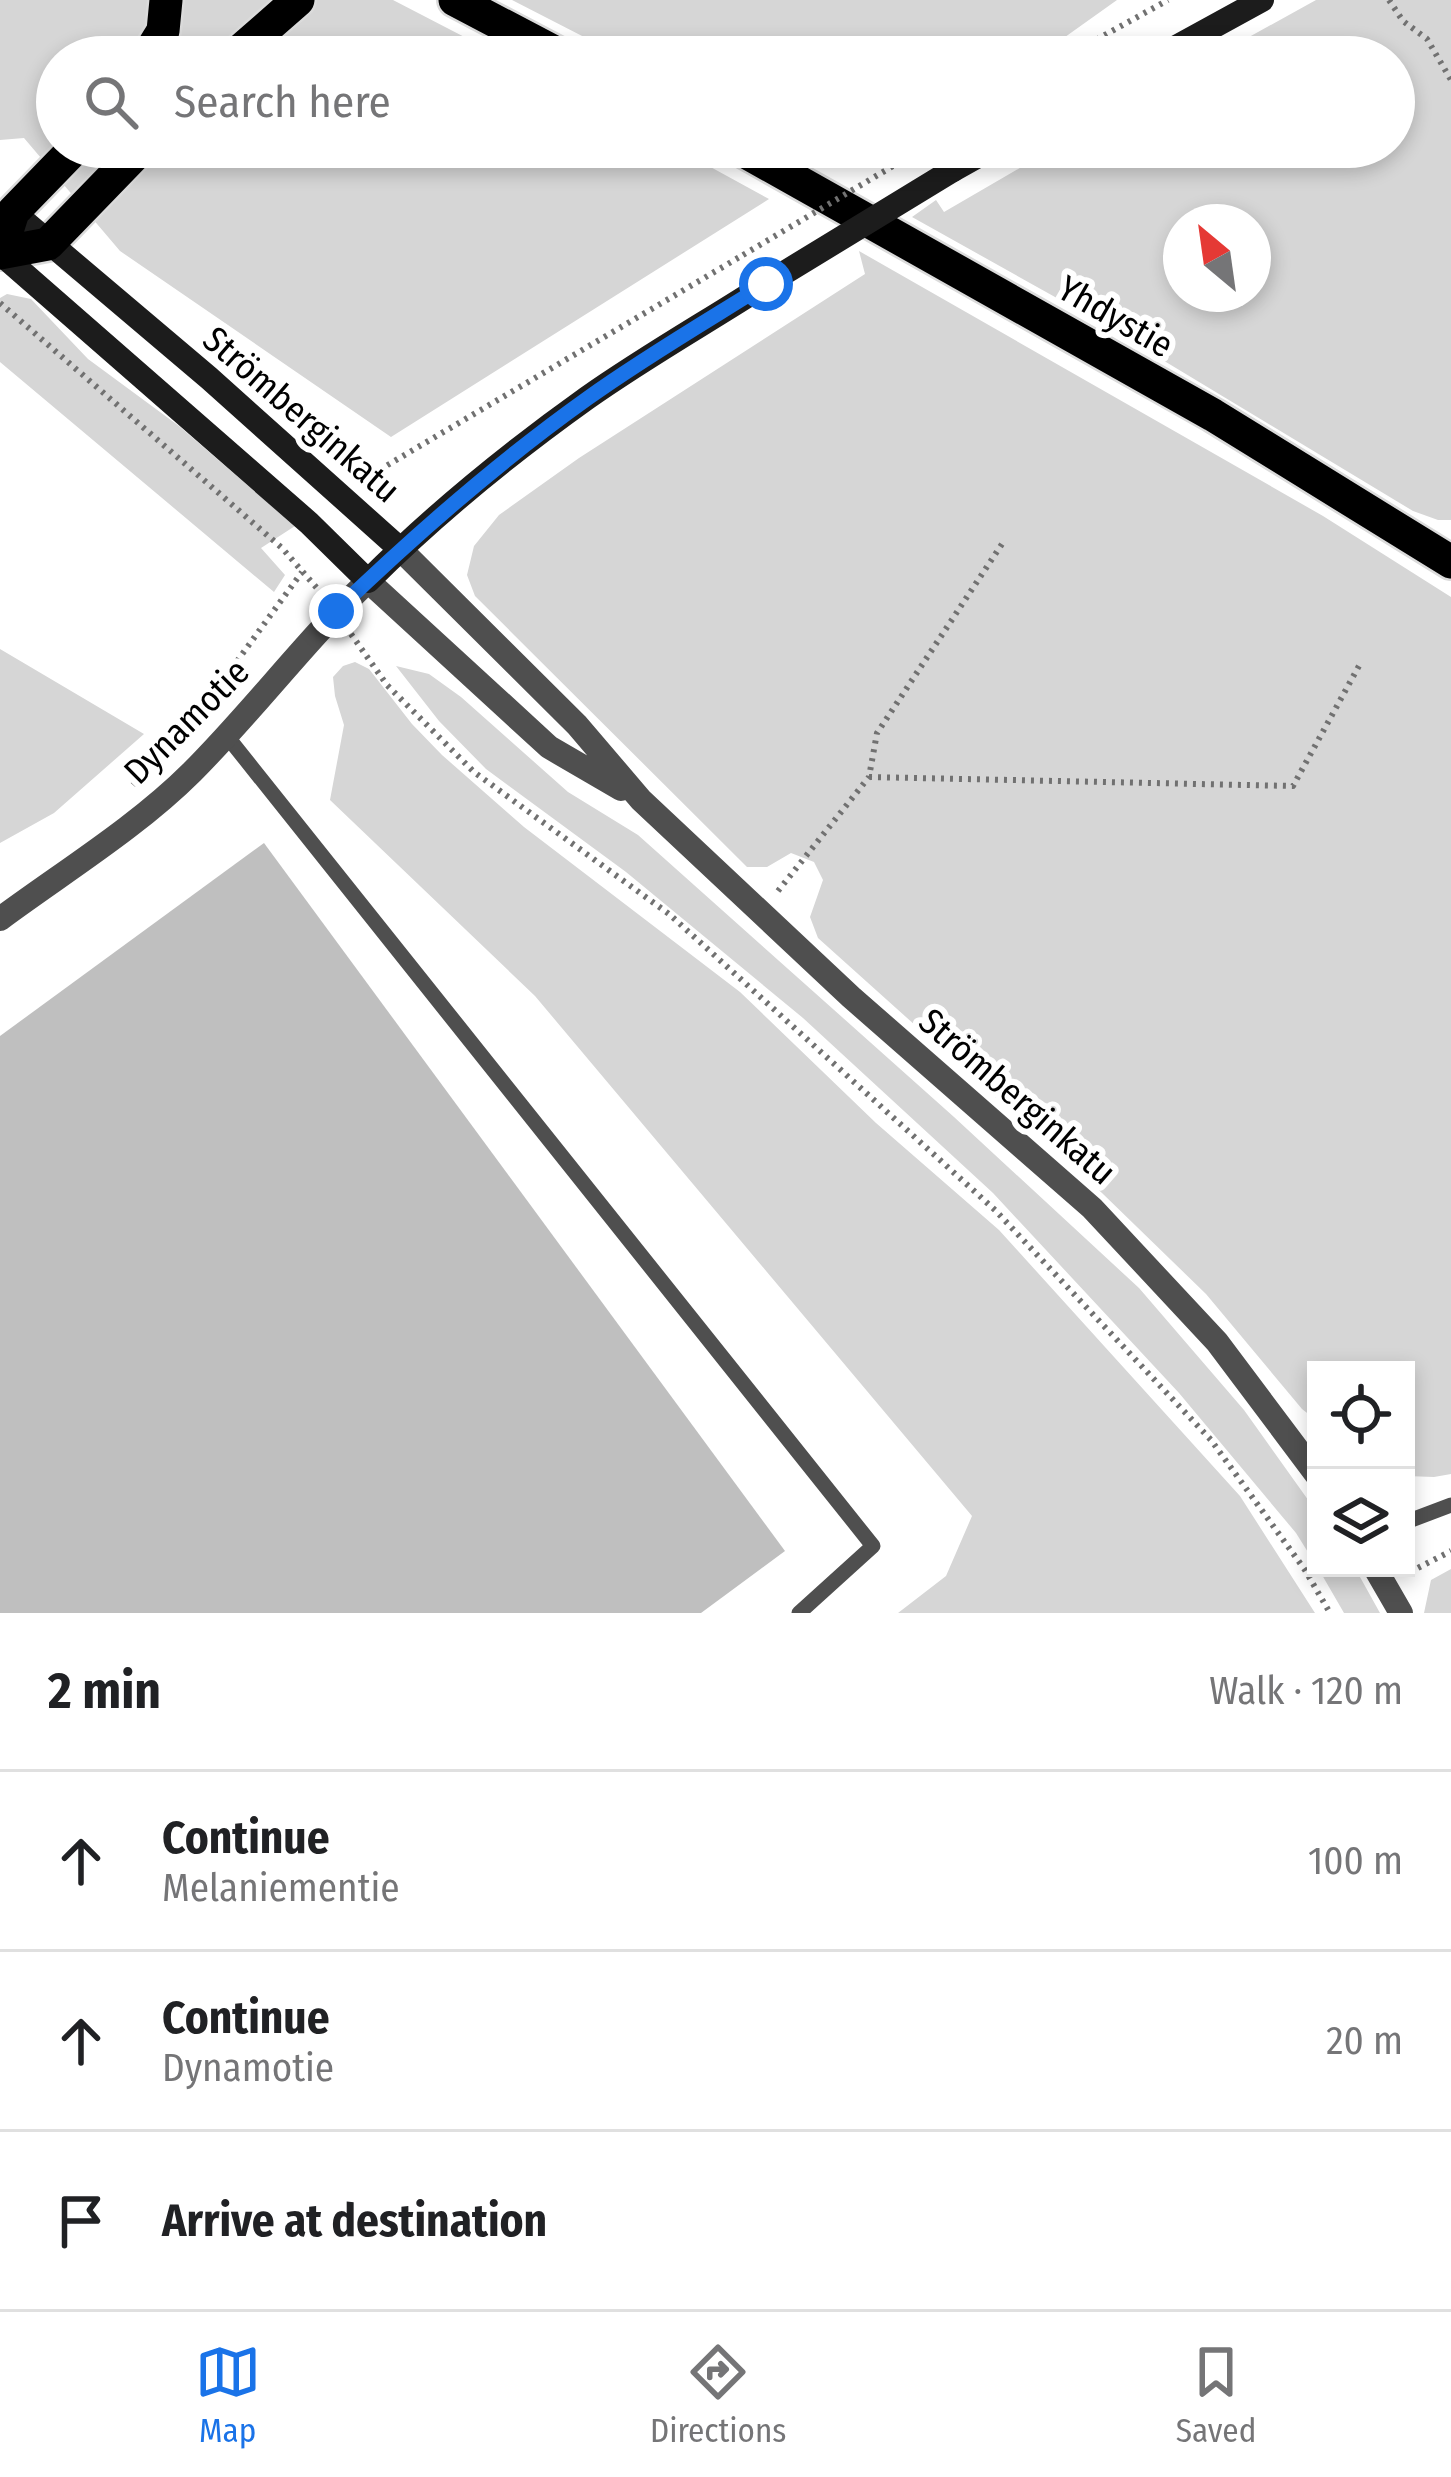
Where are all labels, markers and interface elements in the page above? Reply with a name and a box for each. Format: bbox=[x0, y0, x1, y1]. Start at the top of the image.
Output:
search box bbox=[36, 36, 1415, 168]
icon: search bbox=[78, 69, 144, 135]
text: Search here bbox=[174, 75, 391, 129]
north arrow bbox=[1163, 204, 1271, 312]
route start bbox=[739, 257, 793, 311]
street label: Yhdystie bbox=[1050, 266, 1181, 367]
street label: Strömberginkatu bbox=[194, 317, 409, 512]
route end bbox=[309, 584, 363, 638]
street label: Dynamotie bbox=[115, 650, 258, 793]
street label: Strömberginkatu bbox=[910, 999, 1125, 1194]
map controls bbox=[1307, 1361, 1415, 1577]
button: locate bbox=[1307, 1361, 1415, 1469]
button: layers bbox=[1307, 1469, 1415, 1577]
text: 2 min bbox=[48, 1660, 161, 1722]
text: Walk · 120 m bbox=[1209, 1668, 1403, 1714]
text: Continue bbox=[162, 1811, 330, 1865]
icon: ahead bbox=[48, 1828, 114, 1894]
text: 100 m bbox=[1308, 1838, 1403, 1884]
text: Melaniementie bbox=[162, 1865, 400, 1911]
text: Continue bbox=[162, 1991, 330, 2045]
icon: ahead bbox=[48, 2008, 114, 2074]
text: 20 m bbox=[1326, 2018, 1403, 2064]
text: Dynamotie bbox=[162, 2045, 334, 2091]
icon: arrive bbox=[48, 2188, 114, 2254]
text: Arrive at destination bbox=[162, 2194, 547, 2248]
tab: Map bbox=[195, 2339, 261, 2451]
tab: Directions bbox=[650, 2339, 786, 2451]
tab: Saved bbox=[1176, 2339, 1256, 2451]

